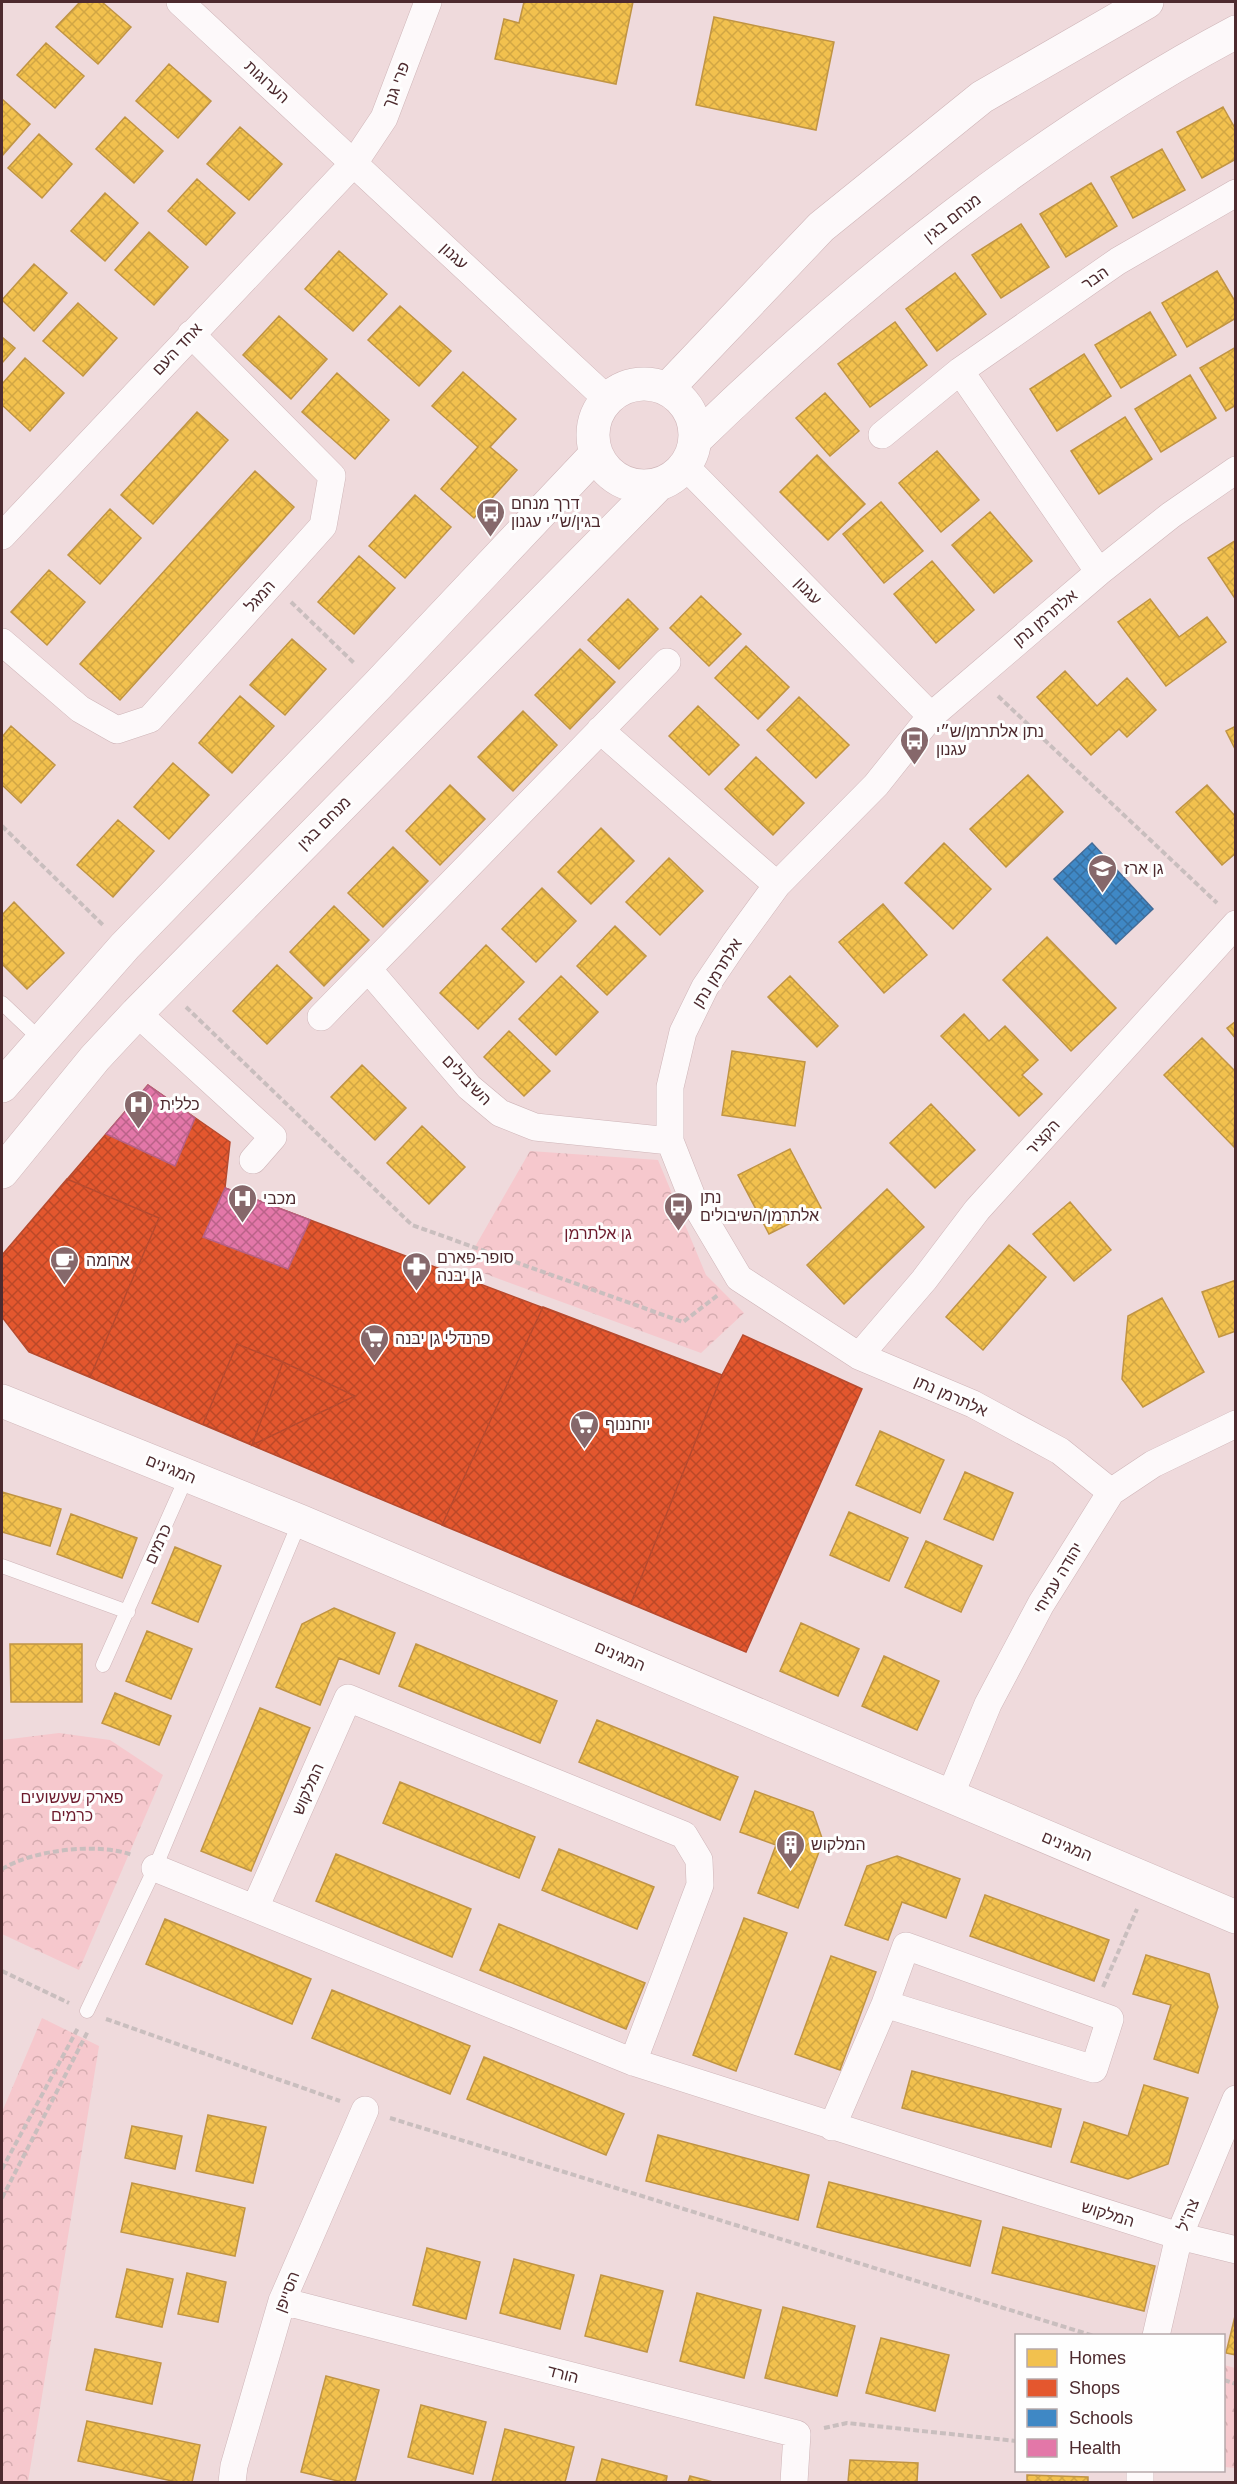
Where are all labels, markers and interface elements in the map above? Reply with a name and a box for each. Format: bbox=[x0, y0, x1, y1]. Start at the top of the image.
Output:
street label: הערוגות bbox=[241, 57, 293, 107]
street label: פרי גנך bbox=[379, 59, 413, 111]
street label: מנחם בגין bbox=[920, 190, 984, 246]
street label: עגנון bbox=[437, 239, 471, 273]
street label: הבר bbox=[1079, 263, 1111, 293]
street label: אחד העם bbox=[149, 320, 205, 378]
place label: דרך מנחם בגין/ש״י עגנון bbox=[511, 495, 601, 530]
bus stop icon: דרך מנחם בגין/ש״י עגנון bbox=[474, 496, 506, 538]
street label: עגנון bbox=[791, 574, 825, 608]
street label: המגל bbox=[242, 577, 278, 615]
street label: אלתרמן נתן bbox=[1010, 586, 1080, 650]
place label: נתן אלתרמן/ש״י עגנון bbox=[936, 723, 1044, 758]
bus stop icon: נתן אלתרמן/ש״י עגנון bbox=[899, 724, 931, 766]
street label: מנחם בגין bbox=[294, 793, 354, 853]
school or university icon: גן ארז bbox=[1087, 852, 1119, 894]
place label: גן ארז bbox=[1124, 860, 1164, 877]
street label: אלתרמן נתן bbox=[689, 935, 745, 1011]
street label: השיבולים bbox=[439, 1052, 495, 1108]
hospital icon: כללית bbox=[123, 1088, 155, 1130]
place label: כללית bbox=[160, 1096, 200, 1113]
street label: הקציר bbox=[1023, 1116, 1063, 1158]
hospital icon: מכבי bbox=[226, 1182, 258, 1224]
place label: נתן אלתרמן/השיבולים bbox=[700, 1189, 819, 1224]
place label: מכבי bbox=[263, 1190, 296, 1207]
bus stop icon: נתן אלתרמן/השיבולים bbox=[663, 1190, 695, 1232]
park label: גן אלתרמן bbox=[564, 1225, 632, 1242]
cafe icon: ארומה bbox=[49, 1244, 81, 1286]
place label: סופר-פארם גן יבנה bbox=[437, 1249, 514, 1284]
pharmacy icon: סופר-פארם גן יבנה bbox=[400, 1250, 432, 1292]
place label: ארומה bbox=[86, 1252, 130, 1269]
supermarket icon: פרנדלי גן יבנה bbox=[358, 1322, 390, 1364]
place label: פרנדלי גן יבנה bbox=[395, 1330, 491, 1347]
street label: אלתרמן נתן bbox=[912, 1372, 990, 1420]
supermarket icon: יוחננוף bbox=[568, 1408, 600, 1450]
place label: יוחננוף bbox=[605, 1416, 650, 1433]
street label: המגינים bbox=[143, 1451, 199, 1487]
street label: כרמים bbox=[142, 1521, 174, 1567]
street label: יהודה עמיחי bbox=[1030, 1539, 1086, 1617]
street label: המגינים bbox=[592, 1638, 648, 1674]
street label: המלקוש bbox=[289, 1761, 327, 1817]
park label: פארק שעשועים כרמים bbox=[20, 1789, 124, 1824]
building icon: המלקוש bbox=[774, 1828, 806, 1870]
street label: המגינים bbox=[1039, 1828, 1095, 1864]
place label: המלקוש bbox=[811, 1836, 866, 1853]
street label: צה"ל bbox=[1174, 2196, 1202, 2233]
street label: המלקוש bbox=[1079, 2198, 1137, 2230]
street label: הסייפן bbox=[271, 2269, 303, 2315]
legend bbox=[1015, 2334, 1225, 2472]
text: Homes bbox=[1069, 2348, 1126, 2368]
street label: הורד bbox=[546, 2362, 580, 2386]
text: Shops bbox=[1069, 2378, 1120, 2398]
text: Schools bbox=[1069, 2408, 1133, 2428]
text: Health bbox=[1069, 2438, 1121, 2458]

